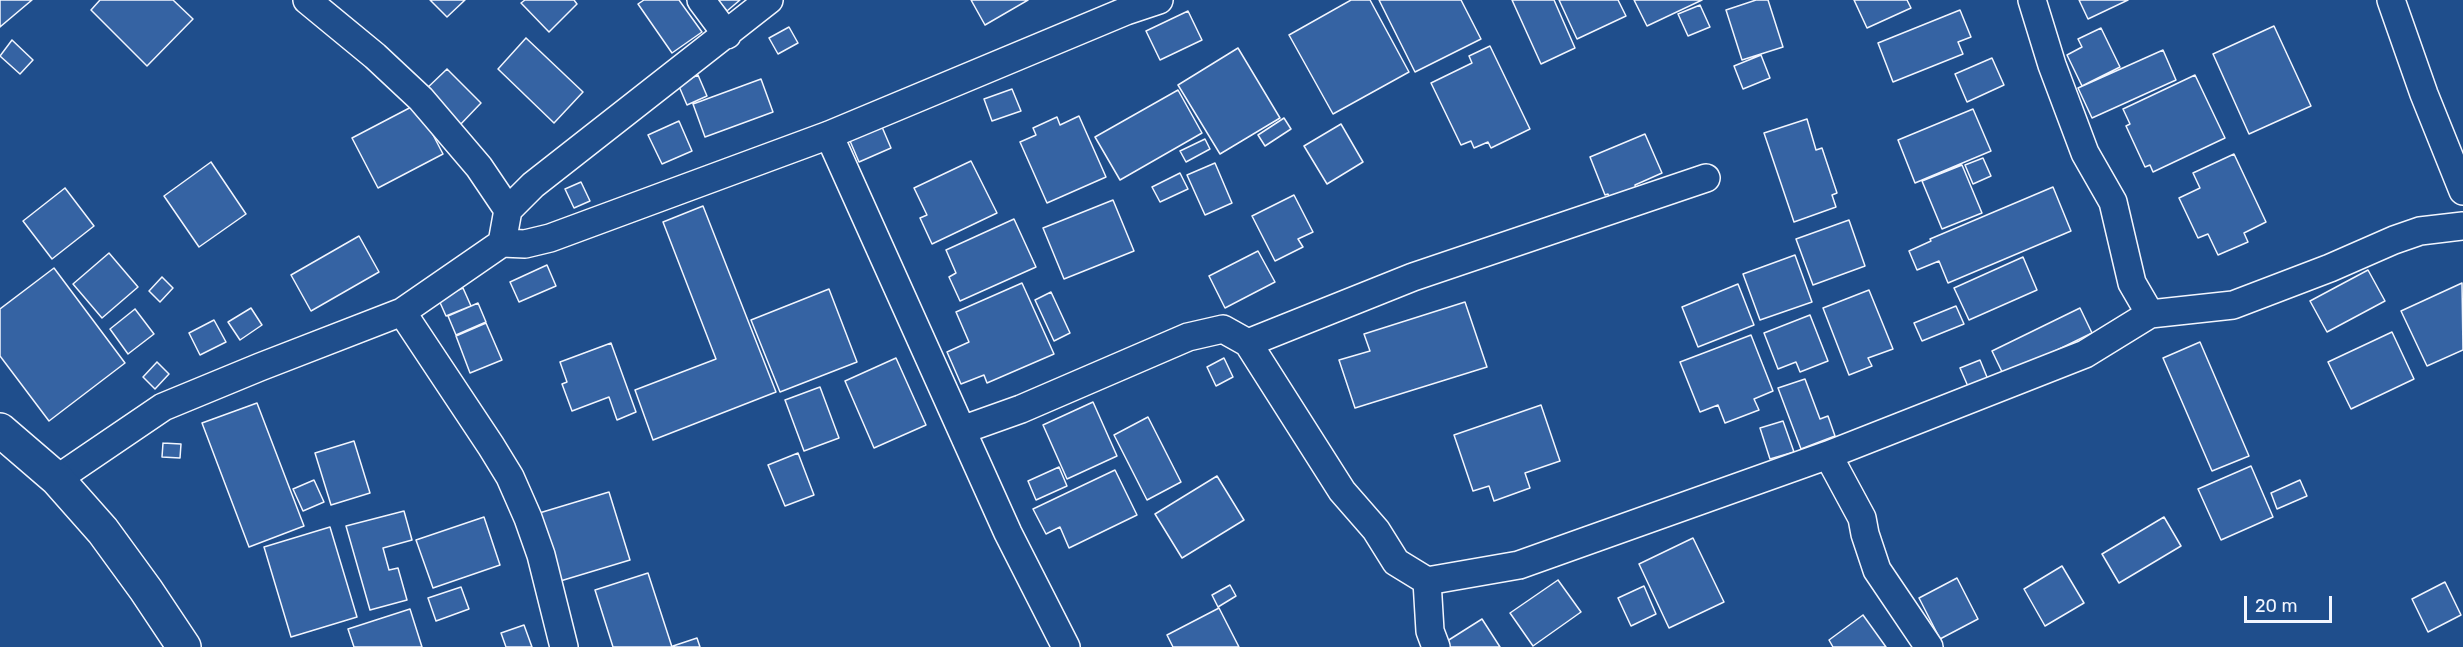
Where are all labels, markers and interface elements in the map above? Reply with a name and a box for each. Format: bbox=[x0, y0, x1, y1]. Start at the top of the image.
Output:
scale bar bbox=[2247, 584, 2336, 622]
text: 20 m bbox=[2255, 595, 2297, 617]

